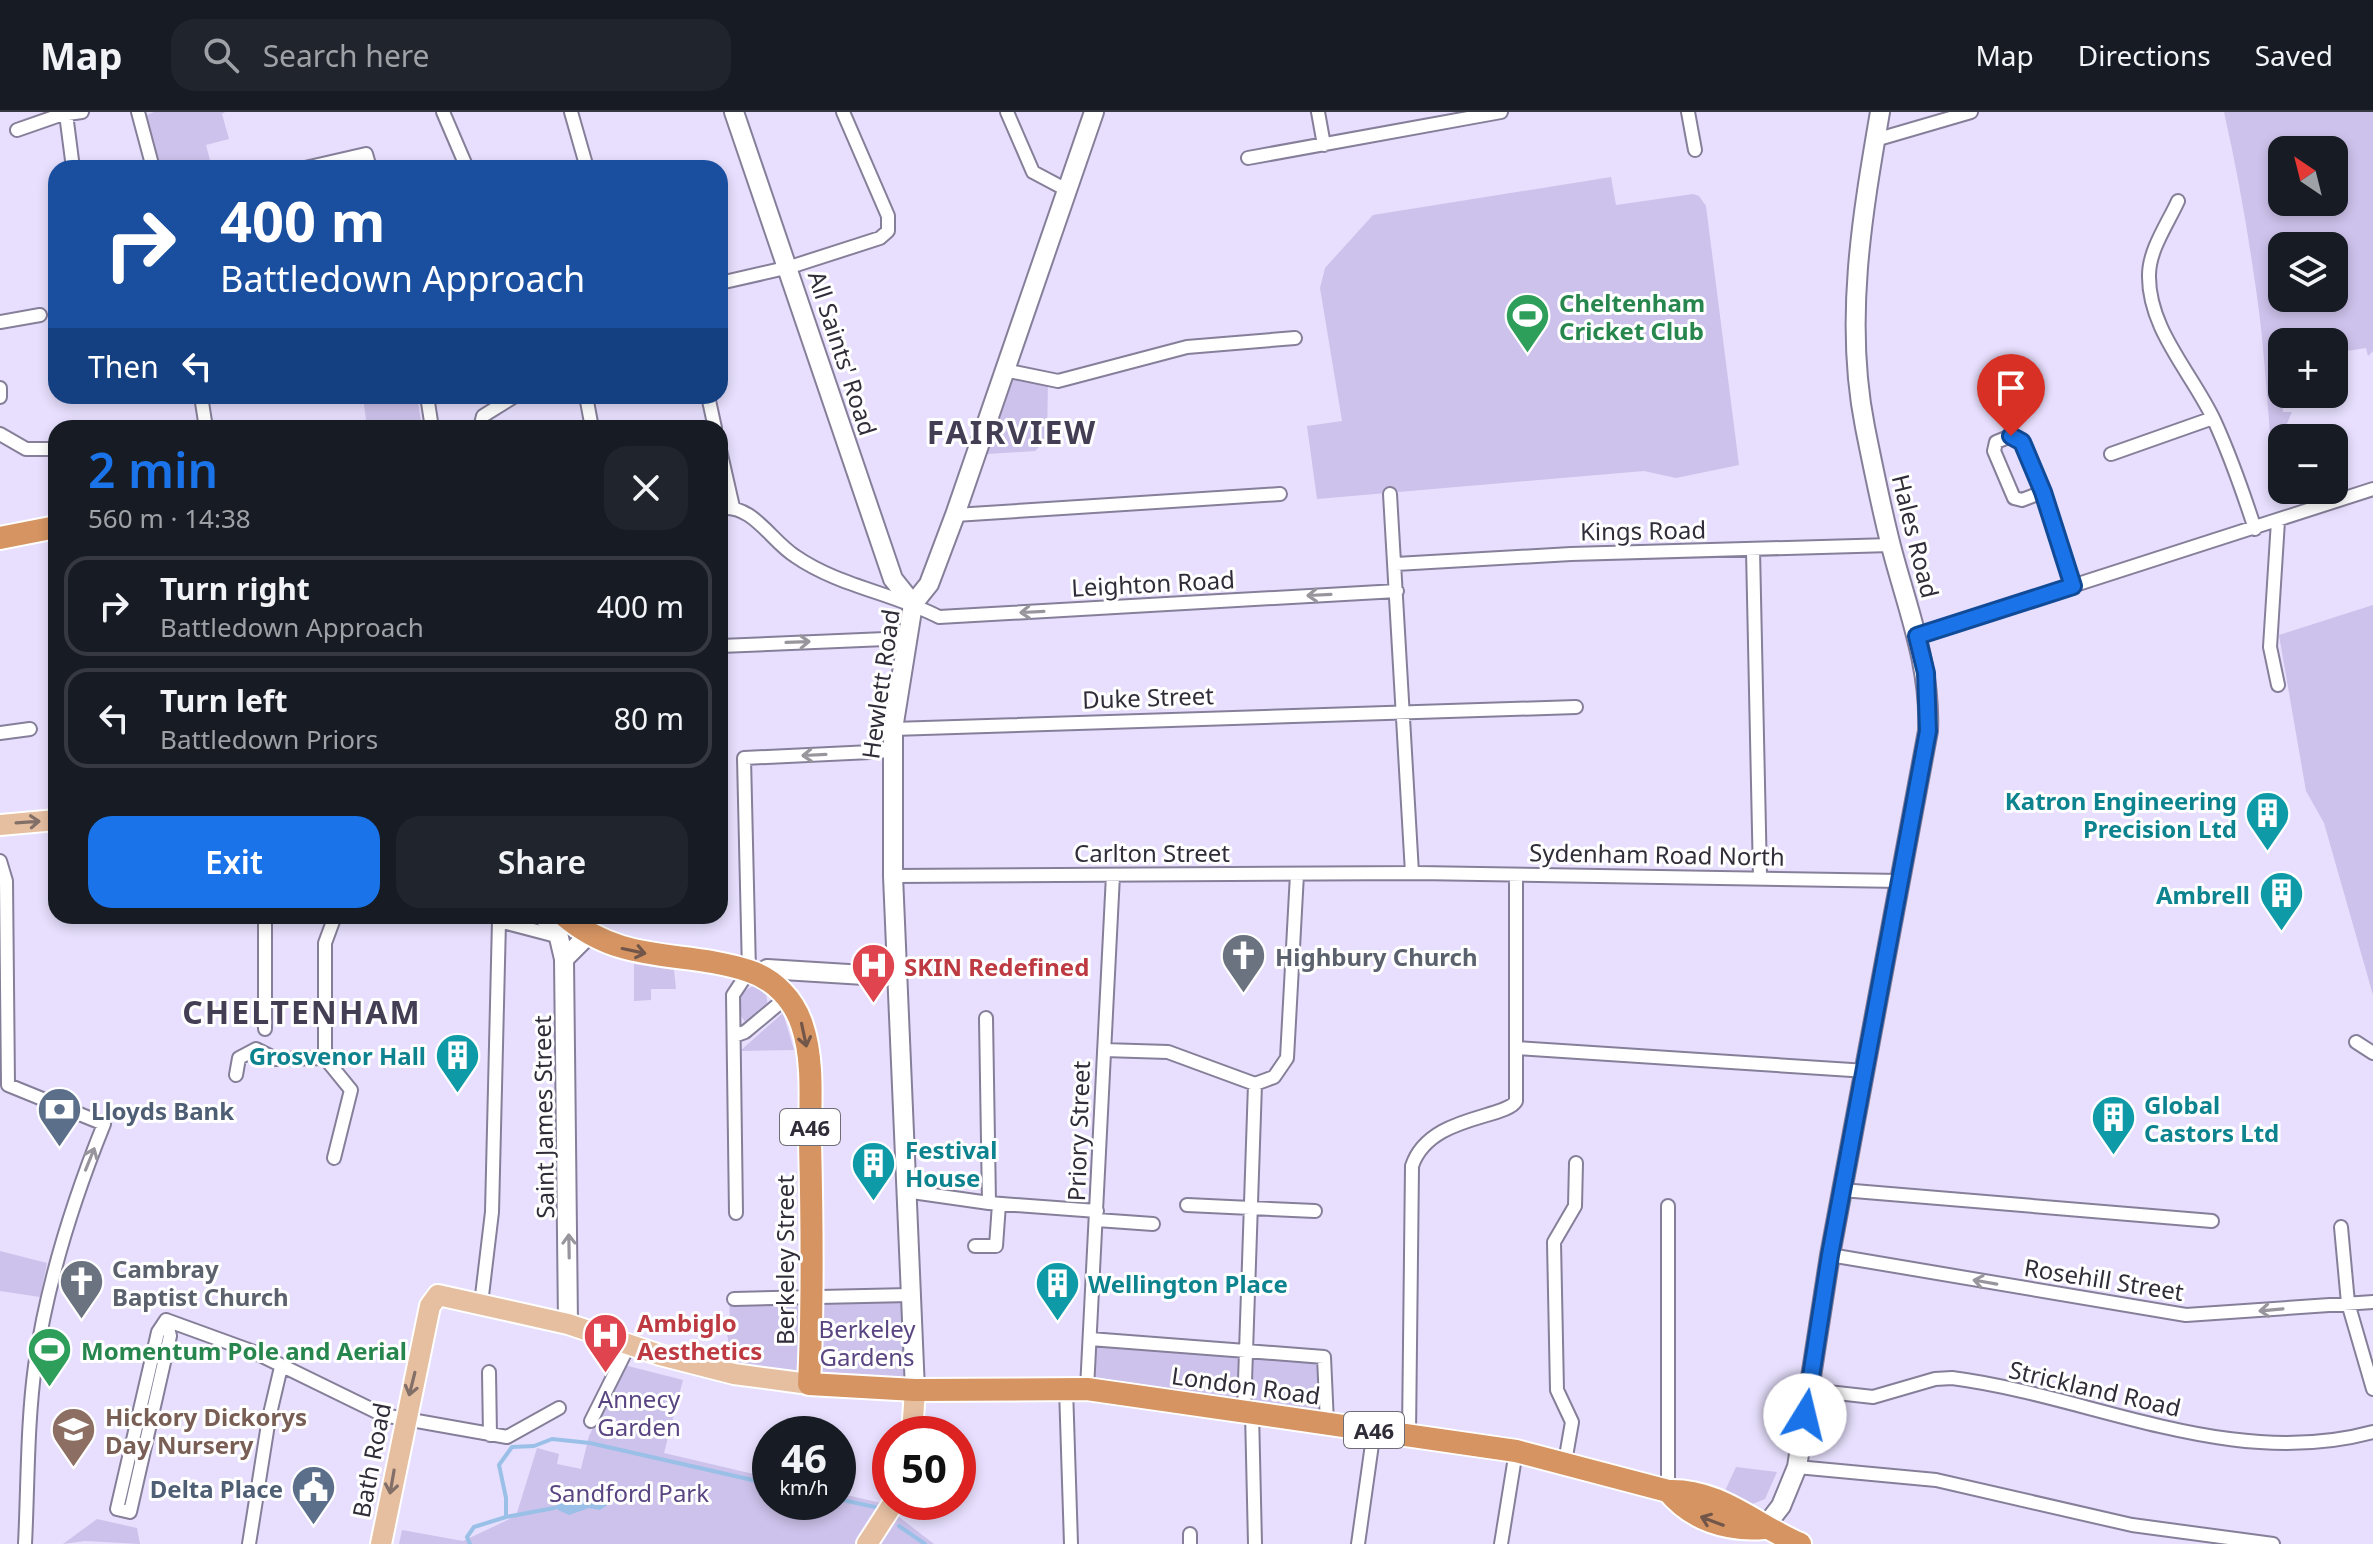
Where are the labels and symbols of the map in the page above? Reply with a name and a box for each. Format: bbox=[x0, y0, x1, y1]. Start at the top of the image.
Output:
north arrow bbox=[2268, 136, 2348, 216]
street label: All Saints' Road bbox=[801, 267, 885, 439]
place label: Cheltenham Cricket Club bbox=[1559, 286, 1705, 347]
sports icon: Cheltenham Cricket Club bbox=[1504, 292, 1552, 355]
pin bbox=[1977, 354, 2045, 436]
district label: FAIRVIEW bbox=[927, 410, 1097, 453]
street label: Hales Road bbox=[1885, 471, 1947, 601]
street label: Kings Road bbox=[1580, 512, 1706, 548]
street label: Leighton Road bbox=[1070, 562, 1236, 604]
one-way arrow bbox=[1306, 588, 1333, 603]
one-way arrow bbox=[1019, 604, 1046, 619]
street label: Hewlett Road bbox=[853, 607, 907, 761]
one-way arrow bbox=[784, 635, 811, 650]
street label: Duke Street bbox=[1081, 678, 1215, 716]
one-way arrow bbox=[801, 747, 828, 762]
place label: Katron Engineering Precision Ltd bbox=[2005, 784, 2237, 845]
building icon: Katron Engineering Precision Ltd bbox=[2244, 790, 2292, 853]
one-way arrow bbox=[14, 814, 41, 829]
street label: Sydenham Road North bbox=[1529, 835, 1785, 873]
street label: Carlton Street bbox=[1074, 836, 1230, 869]
building icon: Ambrell bbox=[2257, 870, 2305, 933]
place label: Ambrell bbox=[2156, 878, 2250, 911]
church icon: Highbury Church bbox=[1220, 932, 1268, 995]
place label: Highbury Church bbox=[1275, 940, 1478, 973]
hospital icon: SKIN Redefined bbox=[849, 942, 897, 1005]
one-way arrow bbox=[620, 944, 646, 959]
place label: SKIN Redefined bbox=[904, 950, 1089, 983]
district label: CHELTENHAM bbox=[182, 990, 422, 1033]
street label: Saint James Street bbox=[525, 1015, 561, 1219]
one-way arrow bbox=[797, 1022, 812, 1048]
building icon: Grosvenor Hall bbox=[433, 1031, 481, 1094]
place label: Grosvenor Hall bbox=[249, 1039, 426, 1072]
street label: Priory Street bbox=[1059, 1060, 1097, 1202]
bank icon: Lloyds Bank bbox=[36, 1086, 84, 1149]
place label: Global Castors Ltd bbox=[2144, 1088, 2279, 1149]
place label: Lloyds Bank bbox=[91, 1094, 234, 1127]
building icon: Global Castors Ltd bbox=[2089, 1094, 2137, 1157]
road number: A46 bbox=[780, 1109, 840, 1145]
place label: Festival House bbox=[905, 1133, 997, 1194]
building icon: Festival House bbox=[850, 1139, 898, 1202]
one-way arrow bbox=[84, 1147, 98, 1172]
street label: Berkeley Street bbox=[768, 1175, 801, 1345]
one-way arrow bbox=[561, 1233, 577, 1260]
street label: Rosehill Street bbox=[2022, 1250, 2186, 1308]
place label: Cambray Baptist Church bbox=[112, 1252, 289, 1313]
church icon: Cambray Baptist Church bbox=[57, 1258, 105, 1321]
building icon: Wellington Place bbox=[1033, 1259, 1081, 1322]
place label: Wellington Place bbox=[1088, 1267, 1288, 1300]
one-way arrow bbox=[1973, 1274, 1999, 1289]
one-way arrow bbox=[2258, 1303, 2284, 1318]
place label: Ambiglo Aesthetics bbox=[637, 1306, 762, 1367]
hospital icon: Ambiglo Aesthetics bbox=[582, 1312, 630, 1375]
park label: Berkeley Gardens bbox=[819, 1312, 916, 1373]
sports icon: Momentum Pole and Aerial bbox=[26, 1326, 74, 1389]
place label: Momentum Pole and Aerial bbox=[81, 1334, 407, 1367]
street label: Strickland Road bbox=[2006, 1352, 2184, 1424]
street label: London Road bbox=[1169, 1358, 1323, 1412]
one-way arrow bbox=[404, 1371, 419, 1396]
position arrow bbox=[1763, 1373, 1847, 1457]
park label: Annecy Garden bbox=[597, 1382, 681, 1443]
place label: Hickory Dickorys Day Nursery bbox=[105, 1400, 307, 1461]
street label: Bath Road bbox=[344, 1400, 398, 1520]
school or university icon: Hickory Dickorys Day Nursery bbox=[50, 1406, 98, 1469]
road number: A46 bbox=[1344, 1412, 1404, 1448]
speed limit sign: 50 bbox=[872, 1416, 976, 1520]
public building icon: Delta Place bbox=[290, 1464, 338, 1527]
one-way arrow bbox=[384, 1469, 399, 1494]
place label: Delta Place bbox=[150, 1472, 283, 1505]
park label: Sandford Park bbox=[549, 1476, 709, 1509]
one-way arrow bbox=[1700, 1513, 1725, 1527]

